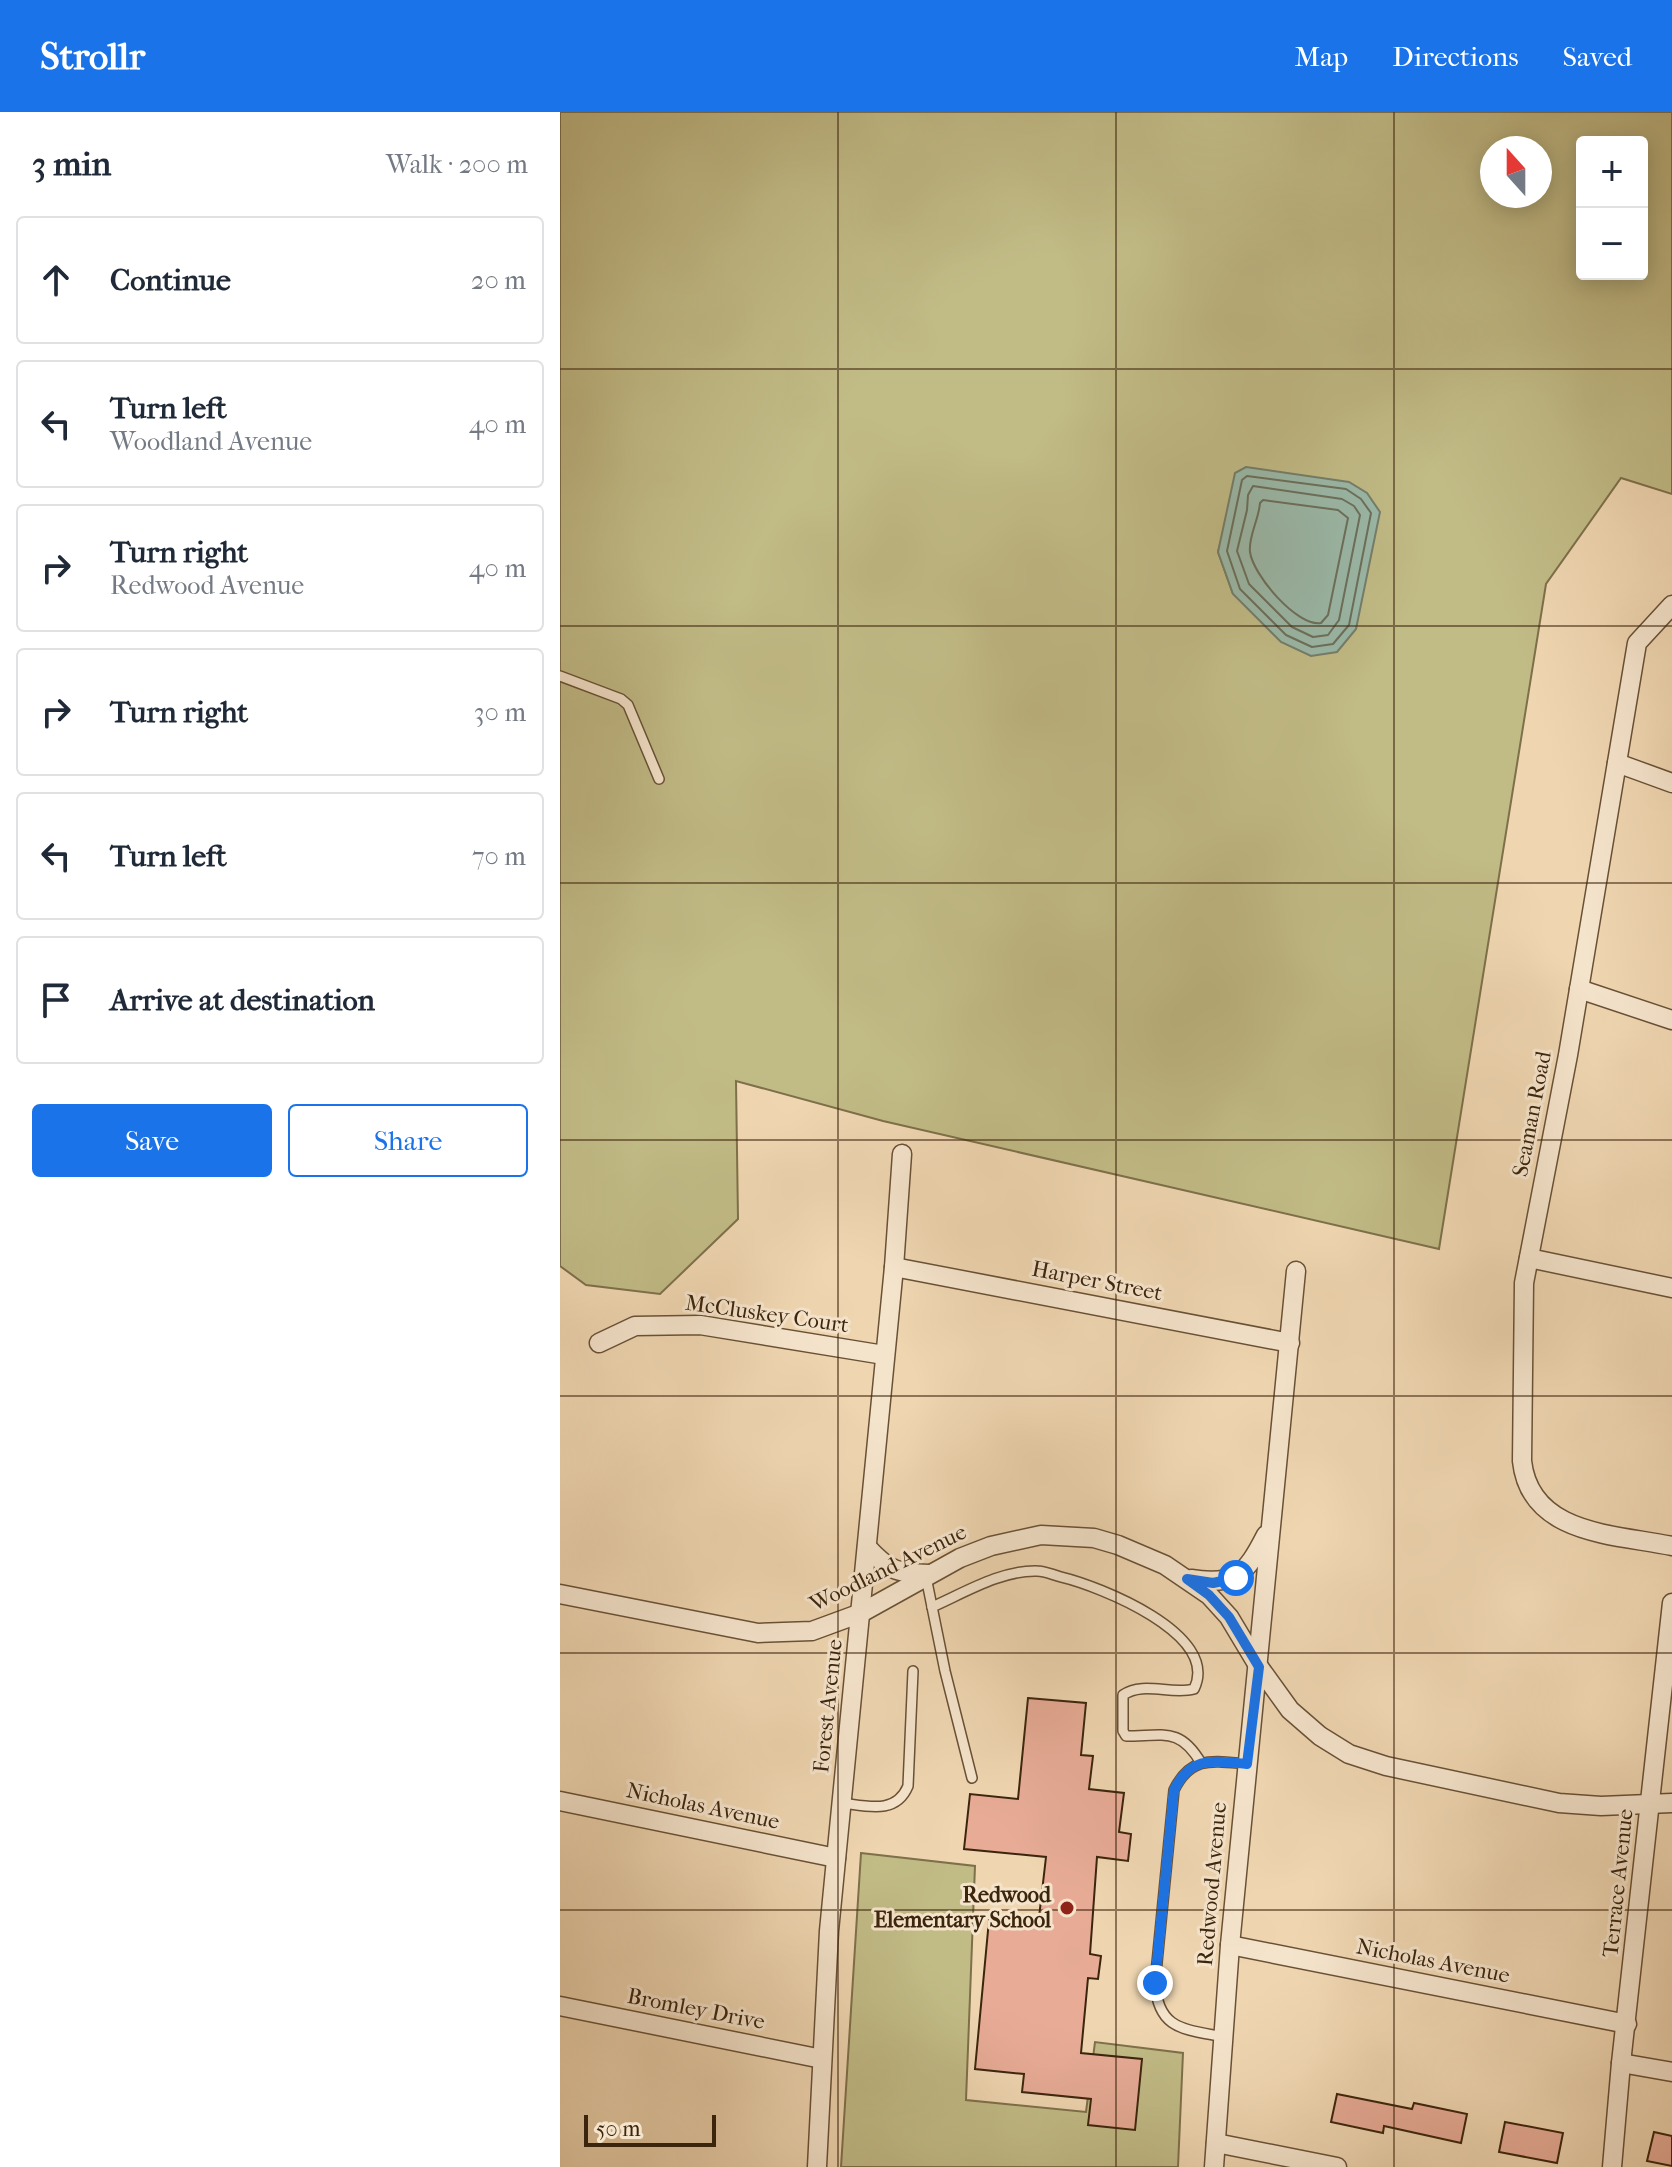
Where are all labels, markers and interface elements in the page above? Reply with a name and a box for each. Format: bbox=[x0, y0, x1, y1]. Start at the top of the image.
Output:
text: Strollr bbox=[40, 34, 145, 79]
text: Map bbox=[1295, 40, 1348, 73]
text: Directions bbox=[1392, 40, 1519, 73]
text: Saved bbox=[1563, 40, 1632, 73]
north arrow bbox=[1480, 136, 1552, 208]
map controls bbox=[1576, 136, 1648, 280]
button: + bbox=[1576, 136, 1648, 208]
text: 3 min bbox=[32, 144, 111, 184]
text: Walk · 200 m bbox=[386, 149, 528, 180]
button: − bbox=[1576, 208, 1648, 280]
icon: ahead bbox=[34, 258, 78, 302]
text: Continue bbox=[110, 263, 231, 298]
text: 20 m bbox=[471, 265, 526, 296]
text: Turn left bbox=[110, 391, 227, 426]
icon: left bbox=[34, 402, 78, 446]
text: 40 m bbox=[469, 409, 526, 440]
text: Woodland Avenue bbox=[110, 426, 312, 457]
text: Turn right bbox=[110, 535, 248, 570]
icon: right bbox=[34, 546, 78, 590]
text: 40 m bbox=[469, 553, 526, 584]
text: Redwood Avenue bbox=[110, 570, 304, 601]
icon: right bbox=[34, 690, 78, 734]
text: Turn right bbox=[110, 695, 248, 730]
text: 30 m bbox=[474, 697, 526, 728]
icon: left bbox=[34, 834, 78, 878]
text: Turn left bbox=[110, 839, 227, 874]
text: 70 m bbox=[472, 841, 526, 872]
icon: arrive bbox=[34, 978, 78, 1022]
text: Arrive at destination bbox=[110, 983, 375, 1018]
street label: Seaman Road bbox=[1507, 1048, 1557, 1179]
button: Save bbox=[32, 1104, 272, 1177]
button: Share bbox=[288, 1104, 528, 1177]
street label: Harper Street bbox=[1029, 1256, 1165, 1306]
street label: McCluskey Court bbox=[684, 1290, 850, 1338]
street label: Woodland Avenue bbox=[805, 1519, 971, 1618]
route start bbox=[1218, 1560, 1254, 1596]
street label: Forest Avenue bbox=[808, 1638, 848, 1774]
street label: Nicholas Avenue bbox=[624, 1777, 782, 1835]
street label: Redwood Avenue bbox=[1192, 1801, 1232, 1967]
street label: Terrace Avenue bbox=[1597, 1807, 1639, 1958]
place label: Redwood Elementary School bbox=[874, 1882, 1052, 1933]
marker: Redwood Elementary School bbox=[1058, 1899, 1076, 1917]
street label: Nicholas Avenue bbox=[1354, 1933, 1512, 1989]
route end bbox=[1137, 1965, 1173, 2001]
street label: Bromley Drive bbox=[625, 1983, 767, 2035]
scale bar bbox=[584, 2111, 716, 2147]
text: 50 m bbox=[596, 2116, 641, 2142]

